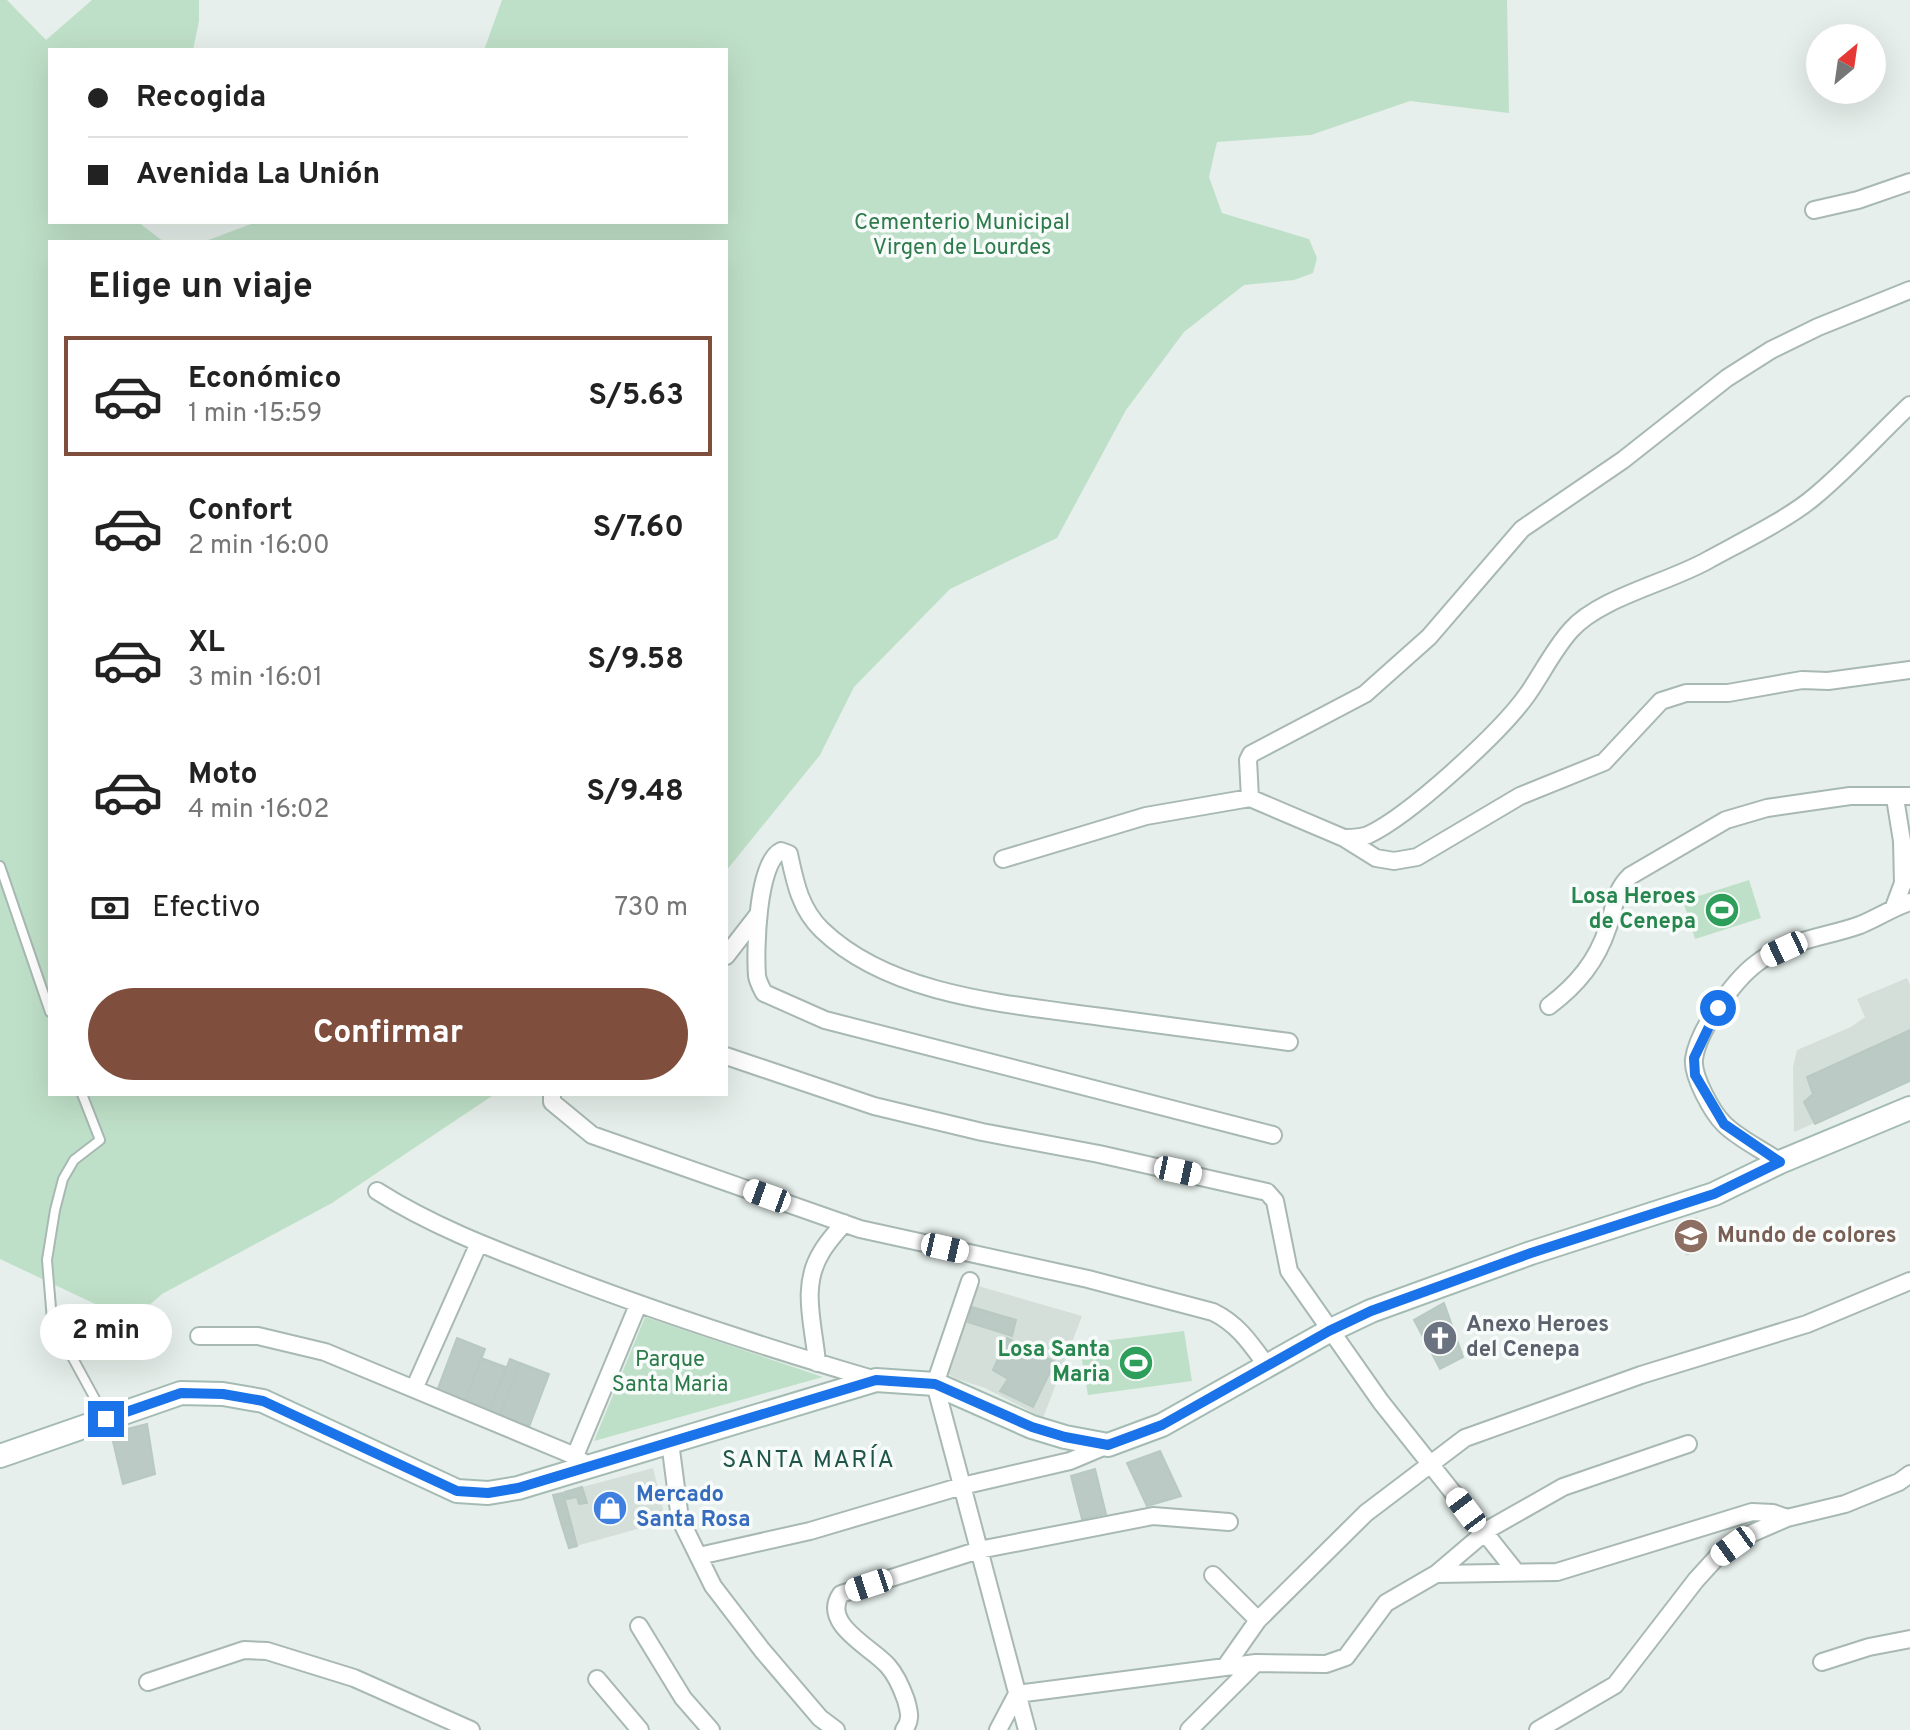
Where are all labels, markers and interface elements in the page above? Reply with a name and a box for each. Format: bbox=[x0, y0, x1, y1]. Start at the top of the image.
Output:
north arrow bbox=[1806, 24, 1886, 104]
map controls bbox=[1806, 24, 1886, 104]
text: Recogida bbox=[136, 80, 266, 117]
text: Avenida La Unión bbox=[136, 157, 380, 194]
park label: Cementerio Municipal Virgen de Lourdes bbox=[854, 210, 1070, 262]
text: Elige un viaje bbox=[88, 265, 313, 311]
icon: car bbox=[92, 360, 164, 432]
text: Económico bbox=[188, 361, 341, 398]
text: S/5.63 bbox=[588, 378, 684, 415]
text: 1 min · 15:59 bbox=[188, 398, 322, 431]
icon: car bbox=[92, 492, 164, 564]
text: Confort bbox=[188, 493, 293, 530]
text: S/7.60 bbox=[593, 510, 684, 547]
text: 2 min · 16:00 bbox=[188, 530, 330, 563]
icon: car bbox=[92, 624, 164, 696]
text: XL bbox=[188, 625, 225, 662]
text: S/9.58 bbox=[588, 642, 684, 679]
text: 3 min · 16:01 bbox=[188, 662, 323, 695]
icon: car bbox=[92, 756, 164, 828]
text: Moto bbox=[188, 757, 258, 794]
text: S/9.48 bbox=[587, 774, 684, 811]
text: 4 min · 16:02 bbox=[188, 794, 329, 827]
place label: Losa Heroes de Cenepa bbox=[1571, 884, 1696, 936]
icon: cash bbox=[88, 886, 132, 930]
text: Efectivo bbox=[152, 890, 261, 927]
sports icon: Losa Heroes de Cenepa bbox=[1703, 891, 1741, 929]
text: 730 m bbox=[615, 892, 688, 925]
car bbox=[1757, 928, 1811, 970]
button: Confirmar bbox=[88, 988, 688, 1080]
route start bbox=[1700, 990, 1736, 1026]
car bbox=[1152, 1154, 1204, 1188]
car bbox=[740, 1177, 794, 1215]
school or university icon: Mundo de colores bbox=[1672, 1217, 1710, 1255]
place label: Mundo de colores bbox=[1717, 1223, 1897, 1250]
car bbox=[919, 1231, 971, 1265]
callout: 2 min bbox=[40, 1303, 172, 1359]
place label: Anexo Heroes del Cenepa bbox=[1466, 1312, 1609, 1364]
text: 2 min bbox=[72, 1315, 140, 1348]
church icon: Anexo Heroes del Cenepa bbox=[1421, 1319, 1459, 1357]
place label: Losa Santa Maria bbox=[998, 1337, 1110, 1389]
sports icon: Losa Santa Maria bbox=[1117, 1344, 1155, 1382]
park label: Parque Santa Maria bbox=[612, 1347, 728, 1399]
route end bbox=[88, 1401, 124, 1437]
district label: SANTA MARÍA bbox=[722, 1444, 896, 1476]
place label: Mercado Santa Rosa bbox=[636, 1482, 750, 1534]
car bbox=[1442, 1484, 1490, 1536]
shop icon: Mercado Santa Rosa bbox=[591, 1489, 629, 1527]
car bbox=[1707, 1522, 1759, 1570]
car bbox=[842, 1566, 896, 1604]

